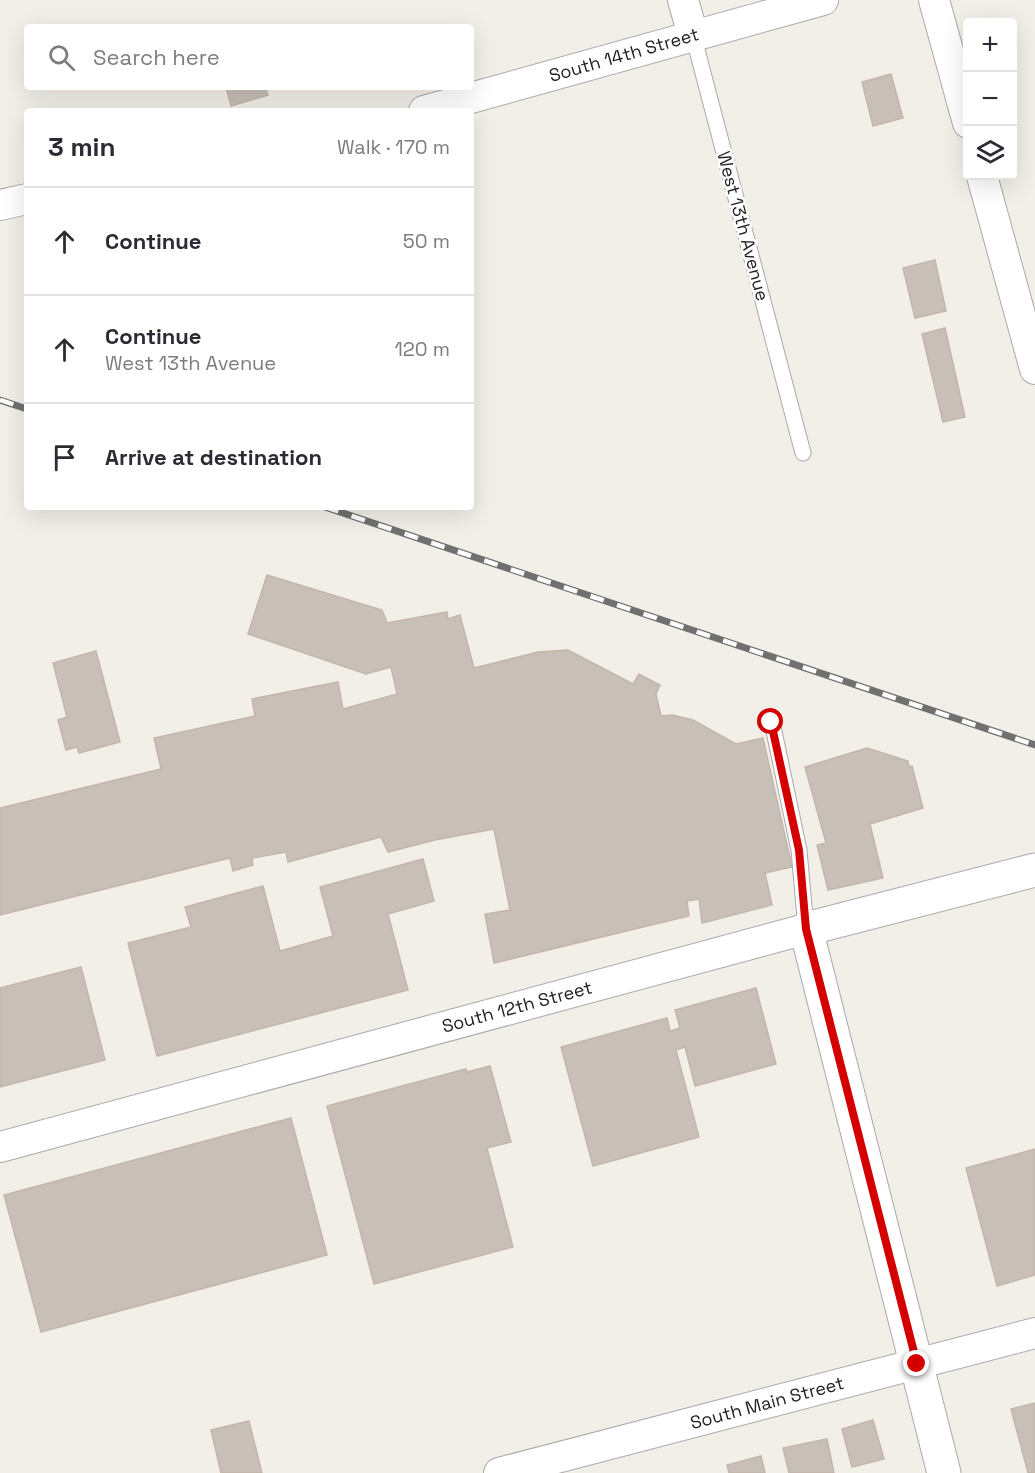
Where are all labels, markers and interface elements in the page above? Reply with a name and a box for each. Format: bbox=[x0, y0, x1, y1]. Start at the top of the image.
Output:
map controls bbox=[963, 18, 1017, 180]
button: + bbox=[963, 18, 1017, 72]
street label: South 14th Street bbox=[546, 22, 701, 87]
search box bbox=[24, 24, 474, 90]
icon: search bbox=[45, 41, 78, 74]
text: Search here bbox=[93, 43, 220, 71]
button: − bbox=[963, 72, 1017, 126]
button: layers bbox=[963, 126, 1017, 180]
text: 3 min bbox=[48, 130, 116, 164]
text: Walk · 170 m bbox=[337, 134, 450, 160]
street label: West 13th Avenue bbox=[712, 149, 775, 303]
icon: ahead bbox=[48, 225, 81, 258]
text: Continue bbox=[105, 227, 201, 255]
text: 50 m bbox=[403, 228, 450, 254]
text: Continue bbox=[105, 322, 201, 350]
icon: ahead bbox=[48, 333, 81, 366]
text: 120 m bbox=[394, 336, 450, 362]
text: West 13th Avenue bbox=[105, 350, 276, 376]
icon: arrive bbox=[48, 441, 81, 474]
text: Arrive at destination bbox=[105, 443, 322, 471]
route start bbox=[757, 708, 783, 734]
street label: South 12th Street bbox=[439, 975, 594, 1038]
route end bbox=[903, 1350, 929, 1376]
street label: South Main Street bbox=[688, 1371, 846, 1434]

